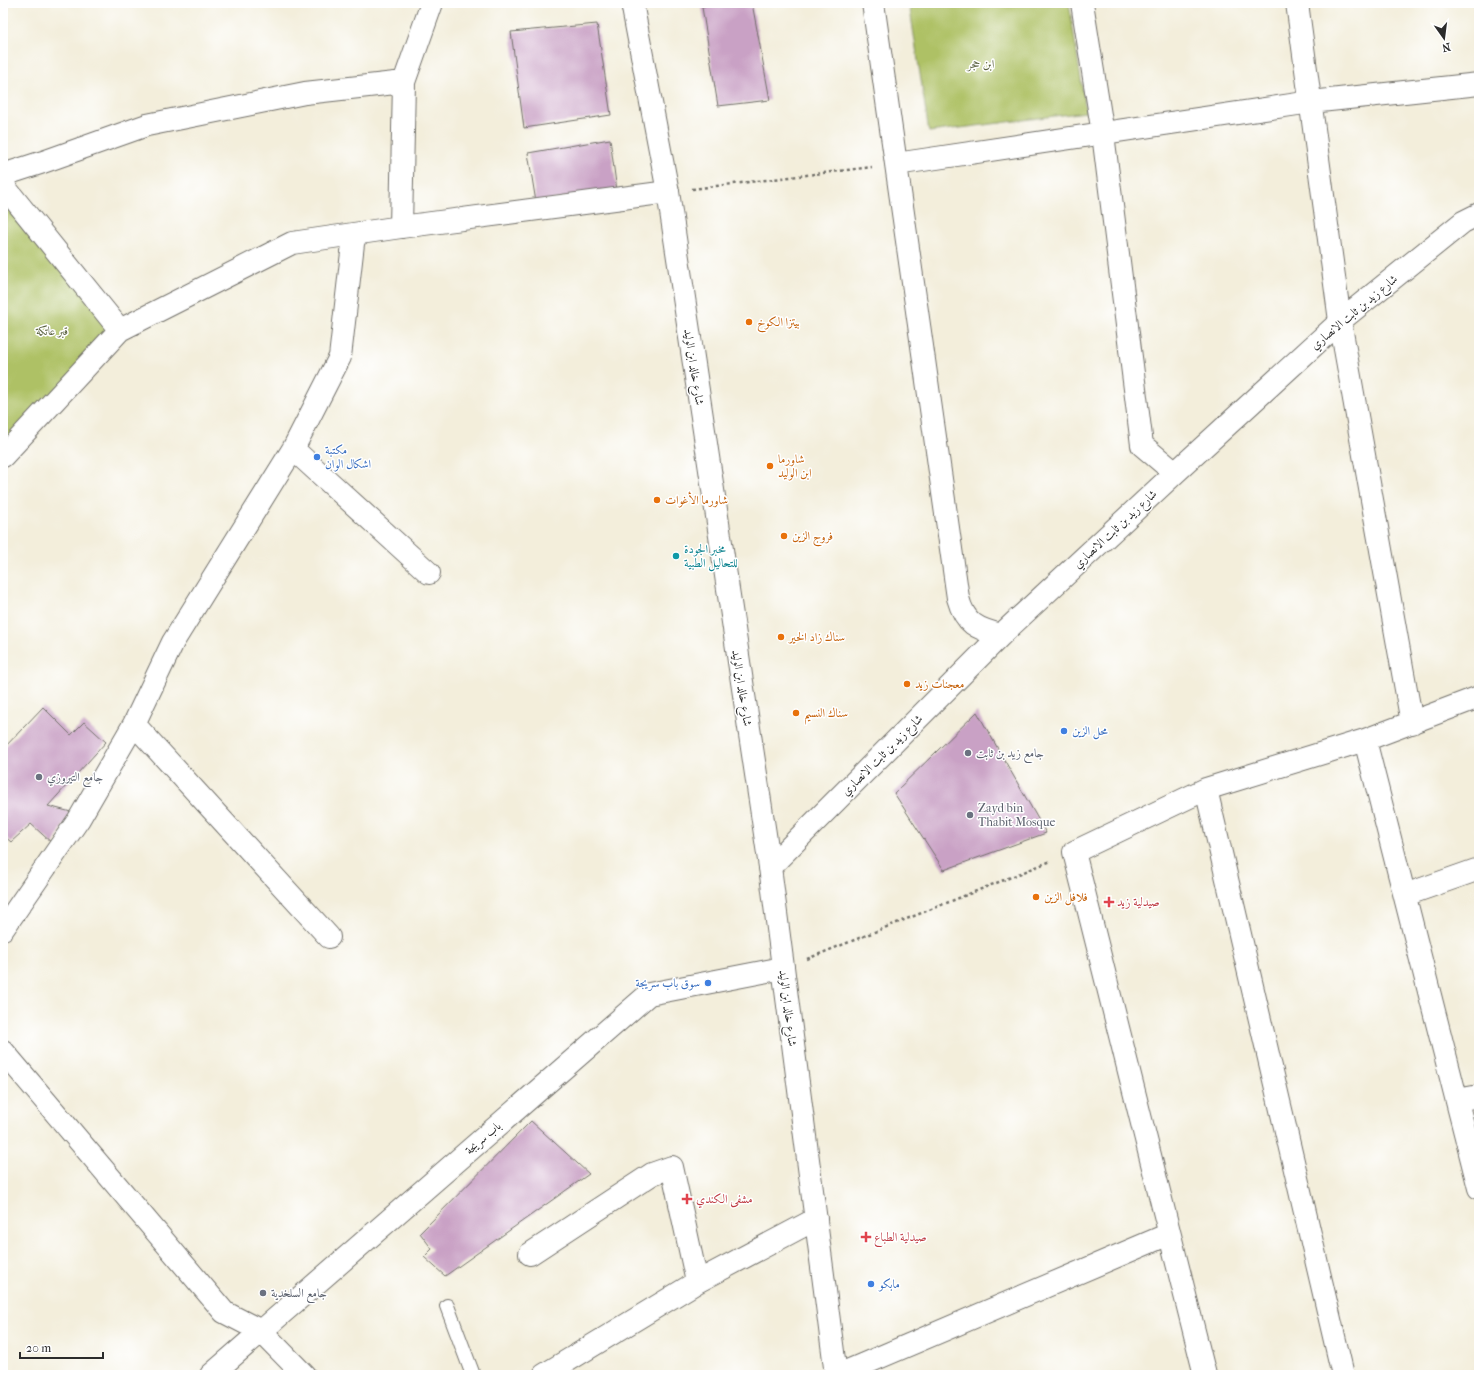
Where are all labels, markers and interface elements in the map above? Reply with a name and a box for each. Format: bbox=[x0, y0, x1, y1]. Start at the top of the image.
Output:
north arrow bbox=[1424, 18, 1464, 58]
text: N bbox=[1440, 40, 1452, 55]
park label: ابن حجر bbox=[966, 57, 995, 72]
street label: شارع زيد بن ثابت الانصاري bbox=[1308, 272, 1403, 355]
place label: بيتزا الكوخ bbox=[757, 315, 800, 333]
marker: بيتزا الكوخ bbox=[744, 317, 754, 327]
park label: قبر عاتكة bbox=[35, 324, 68, 339]
street label: شارع خالد ابن الوليد bbox=[677, 328, 707, 407]
place label: مكتبة اشكال الوان bbox=[325, 443, 372, 472]
marker: مكتبة اشكال الوان bbox=[312, 452, 322, 462]
place label: شاورما ابن الوليد bbox=[778, 452, 812, 481]
marker: شاورما ابن الوليد bbox=[765, 461, 775, 471]
street label: شارع زيد بن ثابت الانصاري bbox=[1070, 487, 1162, 574]
place label: شاورما الأغوات bbox=[665, 491, 728, 508]
marker: شاورما الأغوات bbox=[652, 495, 662, 505]
place label: فروج الزين bbox=[792, 529, 833, 547]
marker: فروج الزين bbox=[779, 531, 789, 541]
place label: مخبر الجودة للتحاليل الطبية bbox=[684, 542, 738, 572]
marker: مخبر الجودة للتحاليل الطبية bbox=[671, 551, 681, 561]
place label: سناك زاد الخير bbox=[787, 630, 845, 644]
marker: سناك زاد الخير bbox=[776, 632, 786, 642]
street label: شارع خالد ابن الوليد bbox=[725, 649, 755, 728]
place label: معجنات زيد bbox=[915, 677, 964, 691]
marker: معجنات زيد bbox=[902, 679, 912, 689]
place label: سناك النسيم bbox=[804, 706, 848, 725]
marker: سناك النسيم bbox=[791, 708, 801, 718]
street label: شارع زيد بن ثابت الانصاري bbox=[839, 711, 928, 801]
place label: محل الزين bbox=[1072, 724, 1108, 740]
marker: محل الزين bbox=[1059, 726, 1069, 736]
place label: جامع زيد بن ثابت bbox=[976, 746, 1044, 764]
marker: جامع زيد بن ثابت bbox=[963, 748, 973, 758]
place label: جامع التيروزي bbox=[47, 770, 103, 788]
marker: جامع التيروزي bbox=[34, 772, 44, 782]
place label: Zayd bin Thabit Mosque bbox=[978, 801, 1055, 829]
marker: Zayd bin Thabit Mosque bbox=[965, 810, 975, 820]
place label: فلافل الزين bbox=[1044, 890, 1088, 906]
marker: فلافل الزين bbox=[1031, 892, 1041, 902]
place label: صيدلية زيد bbox=[1117, 895, 1160, 909]
marker: صيدلية زيد bbox=[1104, 897, 1114, 907]
street label: شارع خالد ابن الوليد bbox=[772, 969, 800, 1048]
place label: سوق باب سريجة bbox=[636, 976, 700, 991]
marker: سوق باب سريجة bbox=[703, 978, 713, 988]
street label: باب سريجة bbox=[462, 1119, 504, 1158]
place label: مشفى الكندي bbox=[696, 1192, 753, 1209]
marker: مشفى الكندي bbox=[681, 1193, 693, 1205]
place label: صيدلية الطباع bbox=[874, 1230, 927, 1248]
marker: صيدلية الطباع bbox=[861, 1232, 871, 1242]
place label: مابكو bbox=[878, 1277, 900, 1292]
marker: مابكو bbox=[866, 1279, 876, 1289]
place label: جامع السلخدية bbox=[271, 1286, 327, 1304]
marker: جامع السلخدية bbox=[258, 1288, 268, 1298]
scale bar bbox=[20, 1334, 103, 1360]
text: 20 m bbox=[26, 1341, 51, 1355]

